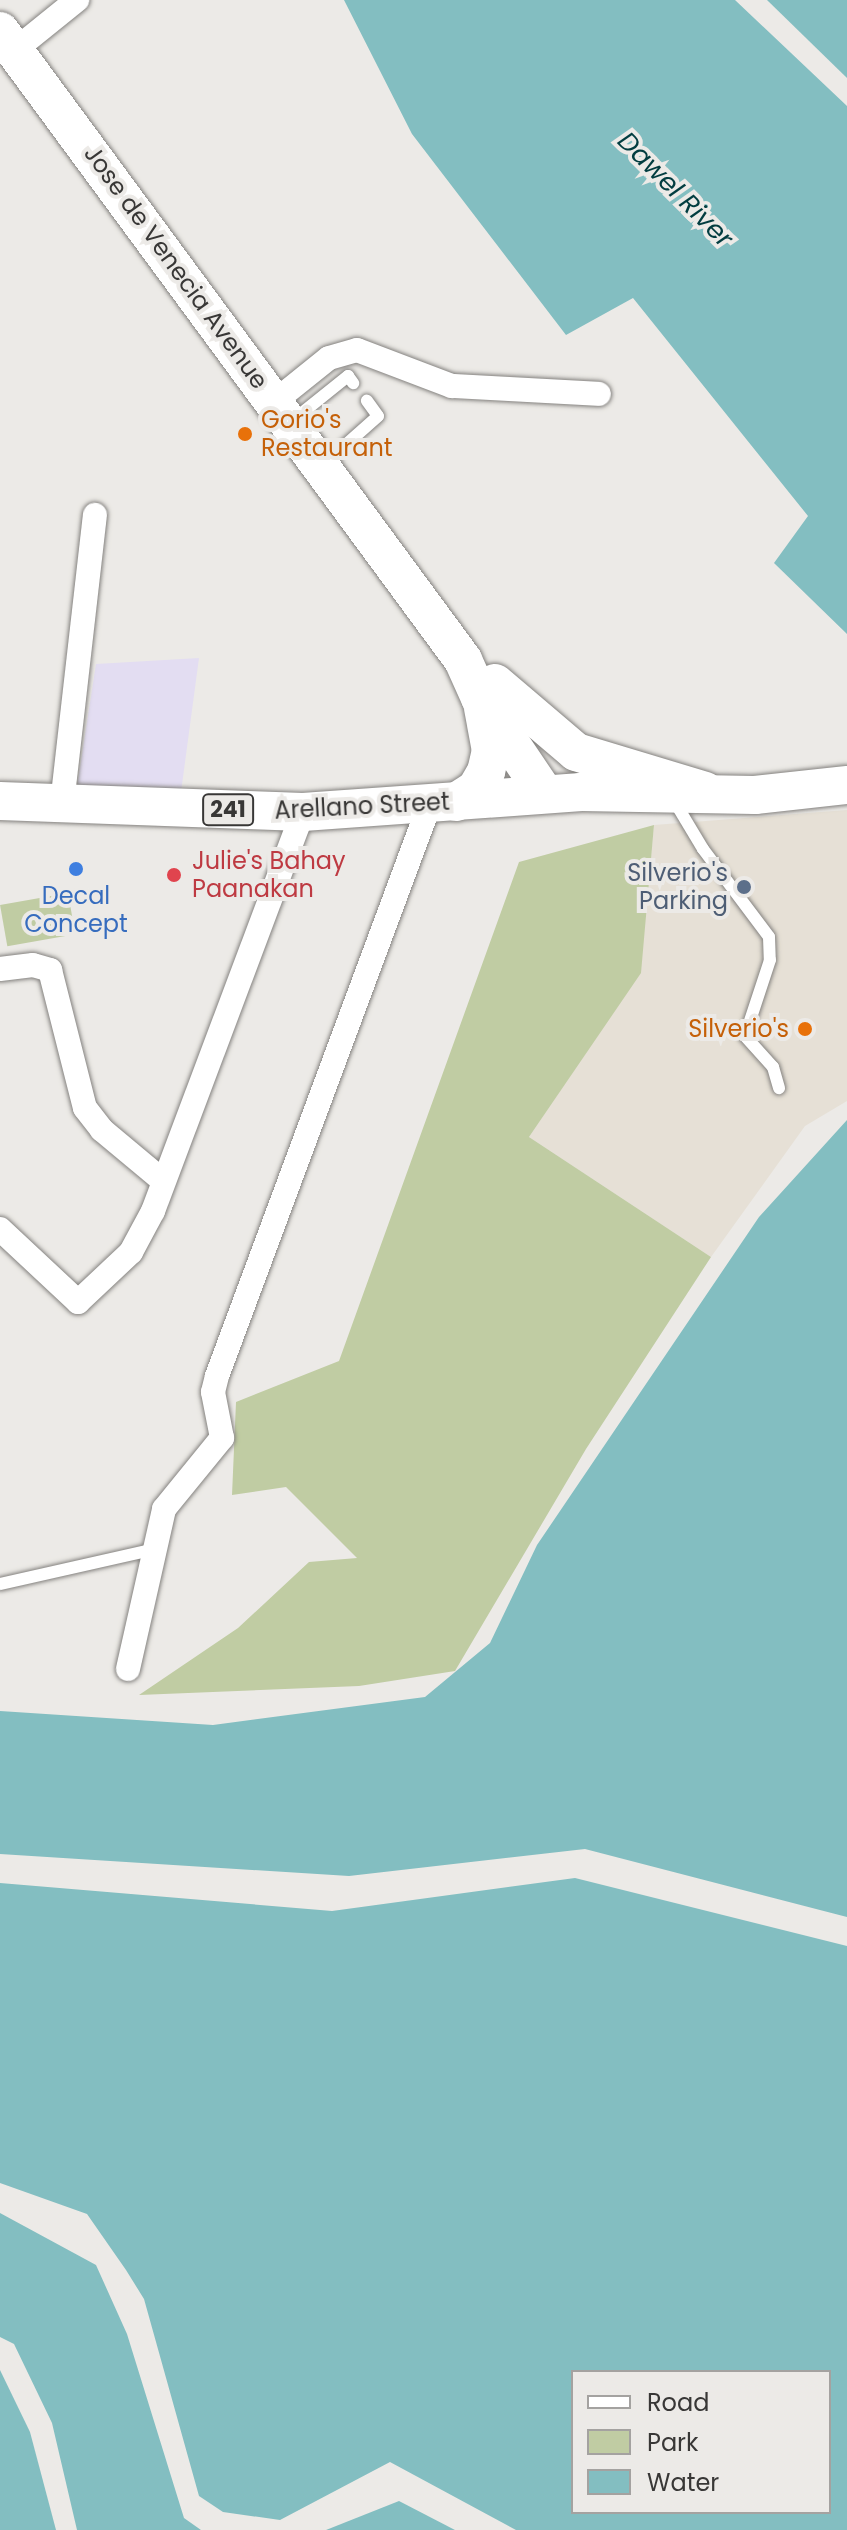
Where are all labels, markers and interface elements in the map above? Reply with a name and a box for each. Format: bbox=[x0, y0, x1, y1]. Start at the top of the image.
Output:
water label: Dawel River bbox=[611, 126, 739, 254]
street label: Jose de Venecia Avenue bbox=[78, 140, 274, 394]
place label: Gorio's Restaurant bbox=[261, 406, 393, 462]
marker: Gorio's Restaurant bbox=[236, 425, 254, 443]
street label: Arellano Street bbox=[274, 787, 450, 825]
road number: 241 bbox=[202, 792, 254, 828]
place label: Julie's Bahay Paanakan bbox=[192, 847, 346, 903]
place label: Silverio's Parking bbox=[627, 859, 728, 915]
marker: Decal Concept bbox=[67, 860, 85, 878]
marker: Julie's Bahay Paanakan bbox=[163, 864, 185, 886]
marker: Silverio's Parking bbox=[735, 878, 753, 896]
place label: Decal Concept bbox=[24, 882, 128, 938]
place label: Silverio's bbox=[688, 1015, 789, 1043]
marker: Silverio's bbox=[796, 1020, 814, 1038]
legend bbox=[571, 2370, 831, 2514]
text: Road bbox=[647, 2386, 709, 2419]
text: Park bbox=[647, 2426, 698, 2459]
text: Water bbox=[647, 2466, 719, 2499]

